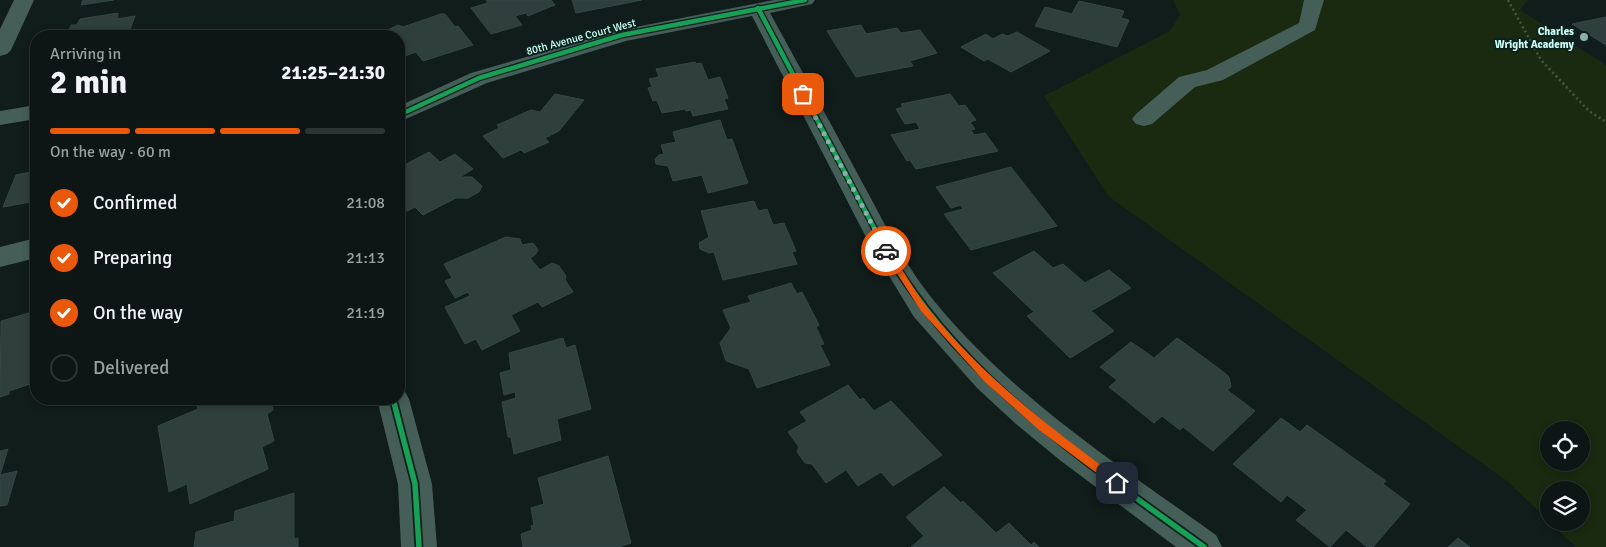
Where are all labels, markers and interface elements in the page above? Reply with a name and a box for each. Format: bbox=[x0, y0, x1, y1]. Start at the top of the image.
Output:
street label: 80th Avenue Court West bbox=[525, 16, 637, 58]
place label: Charles Wright Academy bbox=[1495, 25, 1575, 51]
marker: Charles Wright Academy bbox=[1578, 31, 1590, 43]
text: Arriving in bbox=[50, 44, 121, 64]
text: 21:25–21:30 bbox=[281, 61, 385, 85]
text: 2 min bbox=[50, 63, 127, 102]
pin bbox=[782, 73, 824, 115]
icon: bag bbox=[789, 80, 817, 108]
text: On the way · 60 m bbox=[50, 142, 171, 162]
icon: check bbox=[50, 189, 78, 217]
text: Confirmed bbox=[93, 191, 177, 215]
text: 21:08 bbox=[346, 193, 385, 213]
courier bbox=[861, 226, 911, 276]
icon: car bbox=[872, 237, 900, 265]
icon: check bbox=[50, 244, 78, 272]
text: Preparing bbox=[93, 246, 172, 270]
text: 21:13 bbox=[346, 248, 385, 268]
icon: check bbox=[50, 299, 78, 327]
text: On the way bbox=[93, 301, 183, 325]
text: 21:19 bbox=[346, 303, 385, 323]
text: Delivered bbox=[93, 356, 169, 380]
map controls bbox=[1540, 421, 1590, 531]
button: locate bbox=[1540, 421, 1590, 471]
pin bbox=[1096, 462, 1138, 504]
icon: home bbox=[1103, 469, 1131, 497]
button: layers bbox=[1540, 481, 1590, 531]

